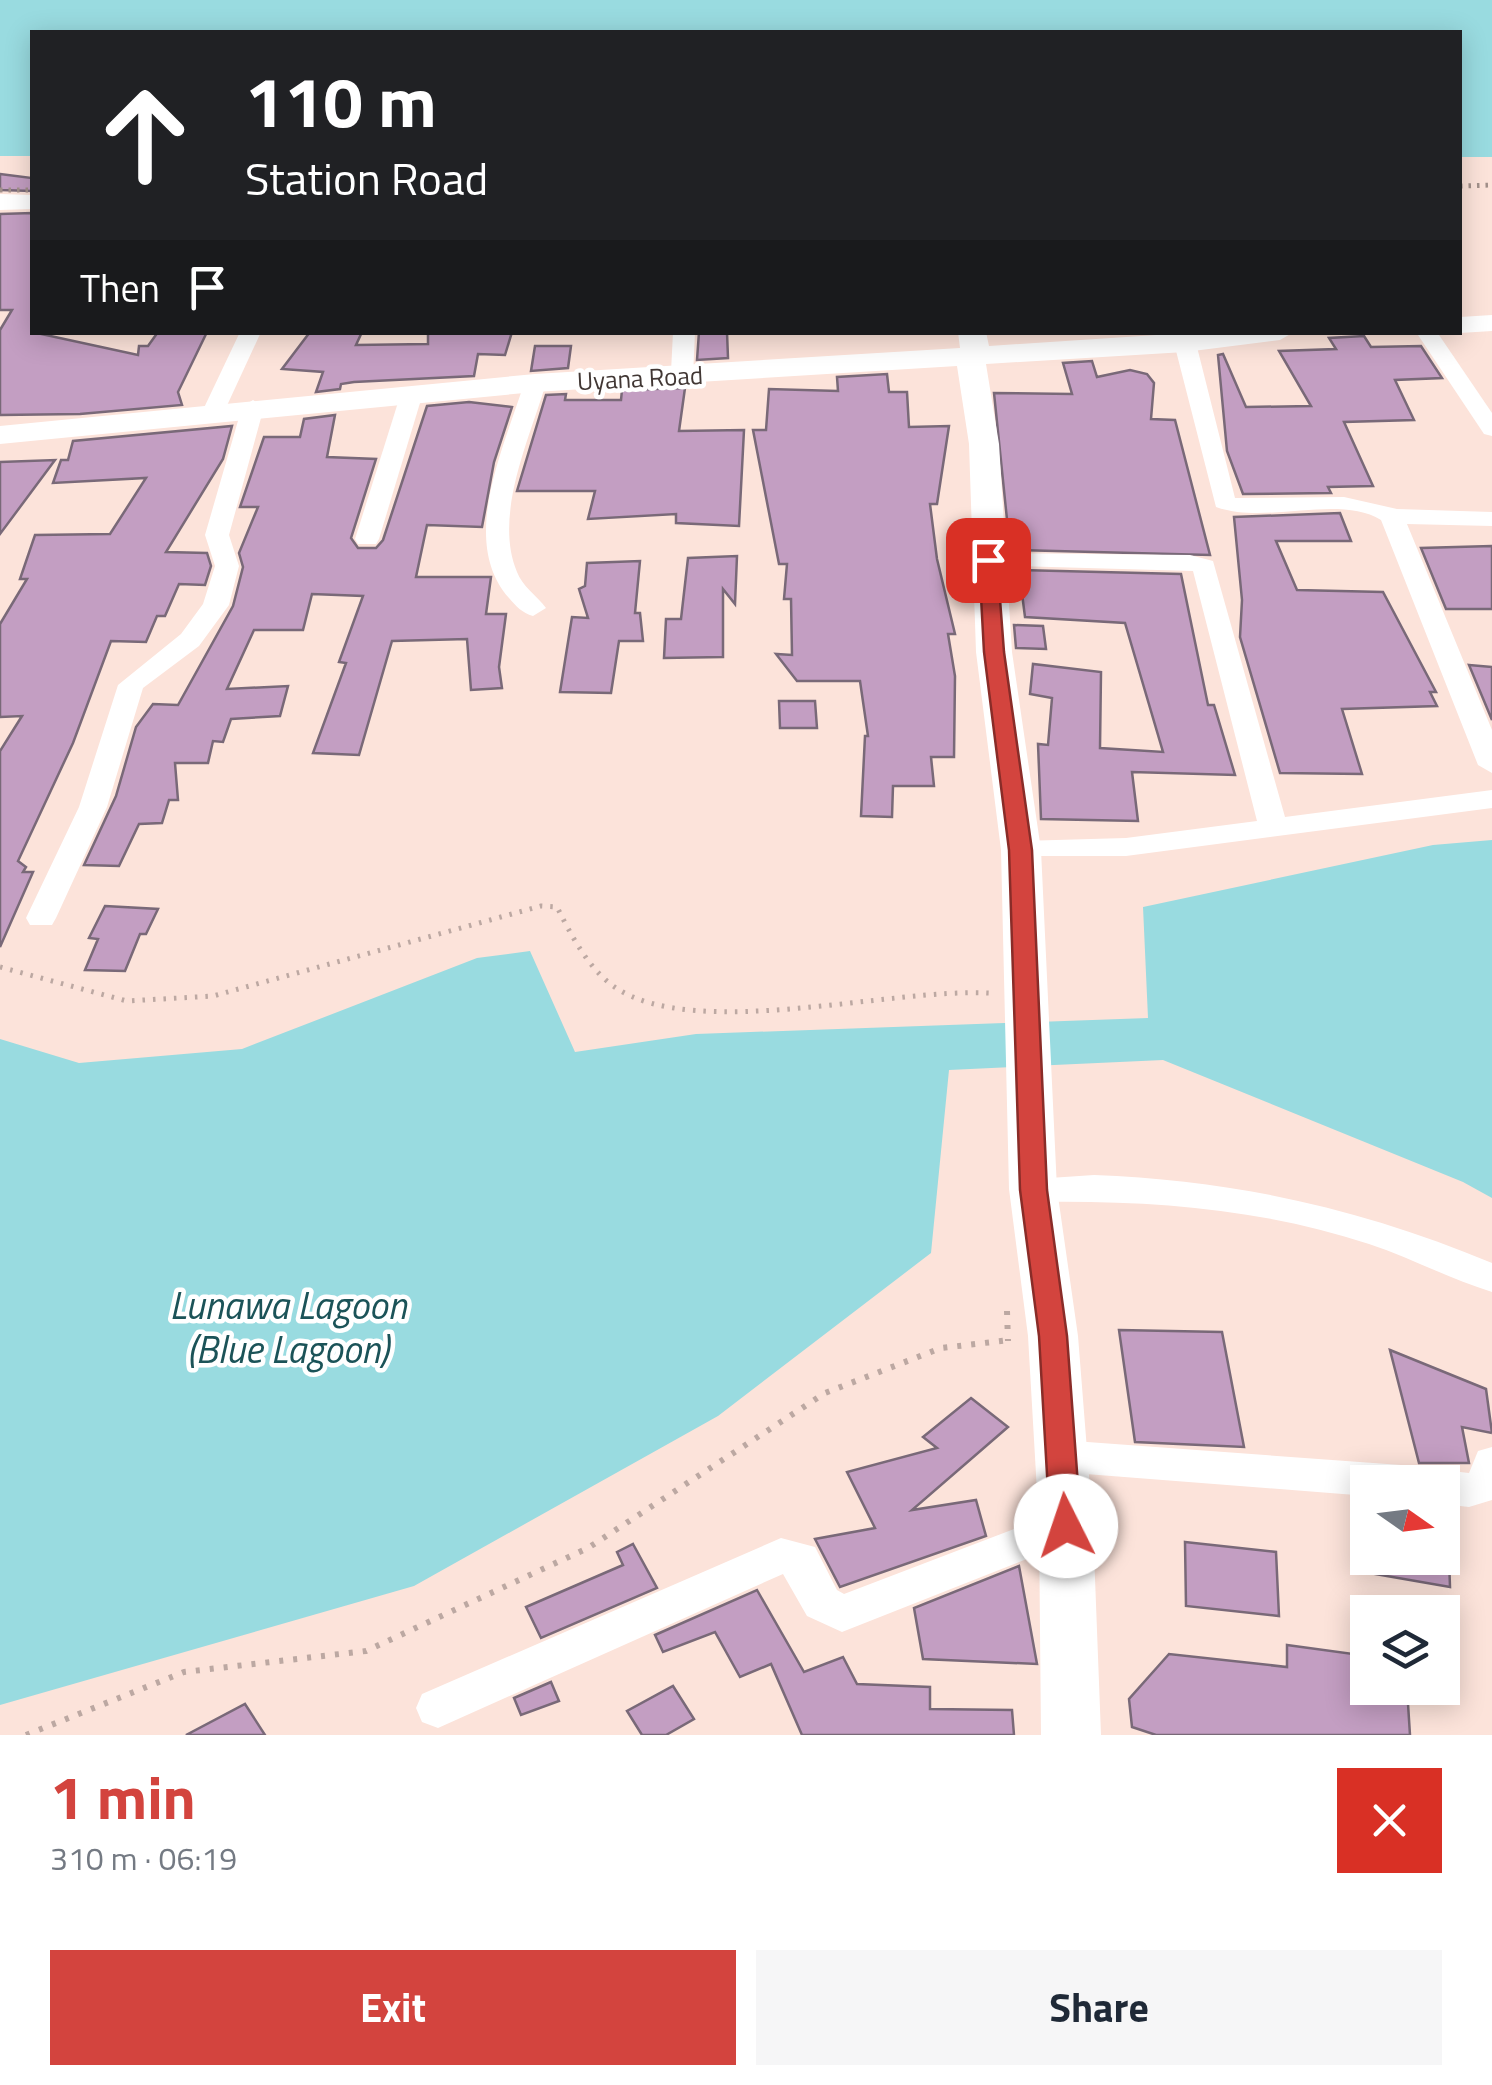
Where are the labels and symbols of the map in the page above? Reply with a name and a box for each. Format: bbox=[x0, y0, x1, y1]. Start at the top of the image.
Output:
street label: Uyana Road bbox=[576, 356, 704, 400]
pin bbox=[946, 518, 1031, 603]
water label: Lunawa Lagoon (Blue Lagoon) bbox=[169, 1276, 408, 1378]
north arrow bbox=[1350, 1465, 1460, 1575]
position arrow bbox=[1014, 1474, 1118, 1578]

